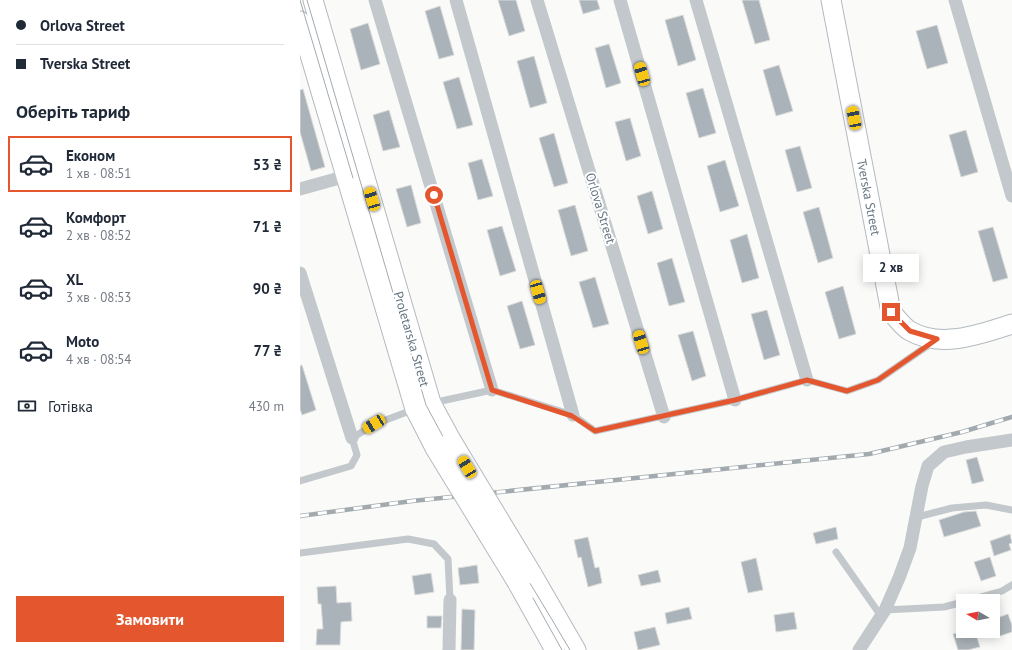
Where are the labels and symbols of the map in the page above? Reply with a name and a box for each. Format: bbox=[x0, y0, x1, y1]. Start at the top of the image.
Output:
car bbox=[633, 61, 651, 87]
car bbox=[846, 105, 862, 131]
street label: Tverska Street bbox=[853, 157, 884, 237]
street label: Orlova Street bbox=[582, 171, 620, 246]
car bbox=[363, 186, 381, 212]
route start bbox=[425, 186, 443, 204]
callout: 2 хв bbox=[863, 254, 919, 282]
car bbox=[529, 279, 547, 305]
street label: Proletarska Street bbox=[390, 289, 433, 389]
route end bbox=[882, 303, 900, 321]
car bbox=[632, 329, 650, 355]
car bbox=[361, 413, 387, 435]
car bbox=[456, 454, 478, 480]
north arrow bbox=[956, 594, 1000, 638]

